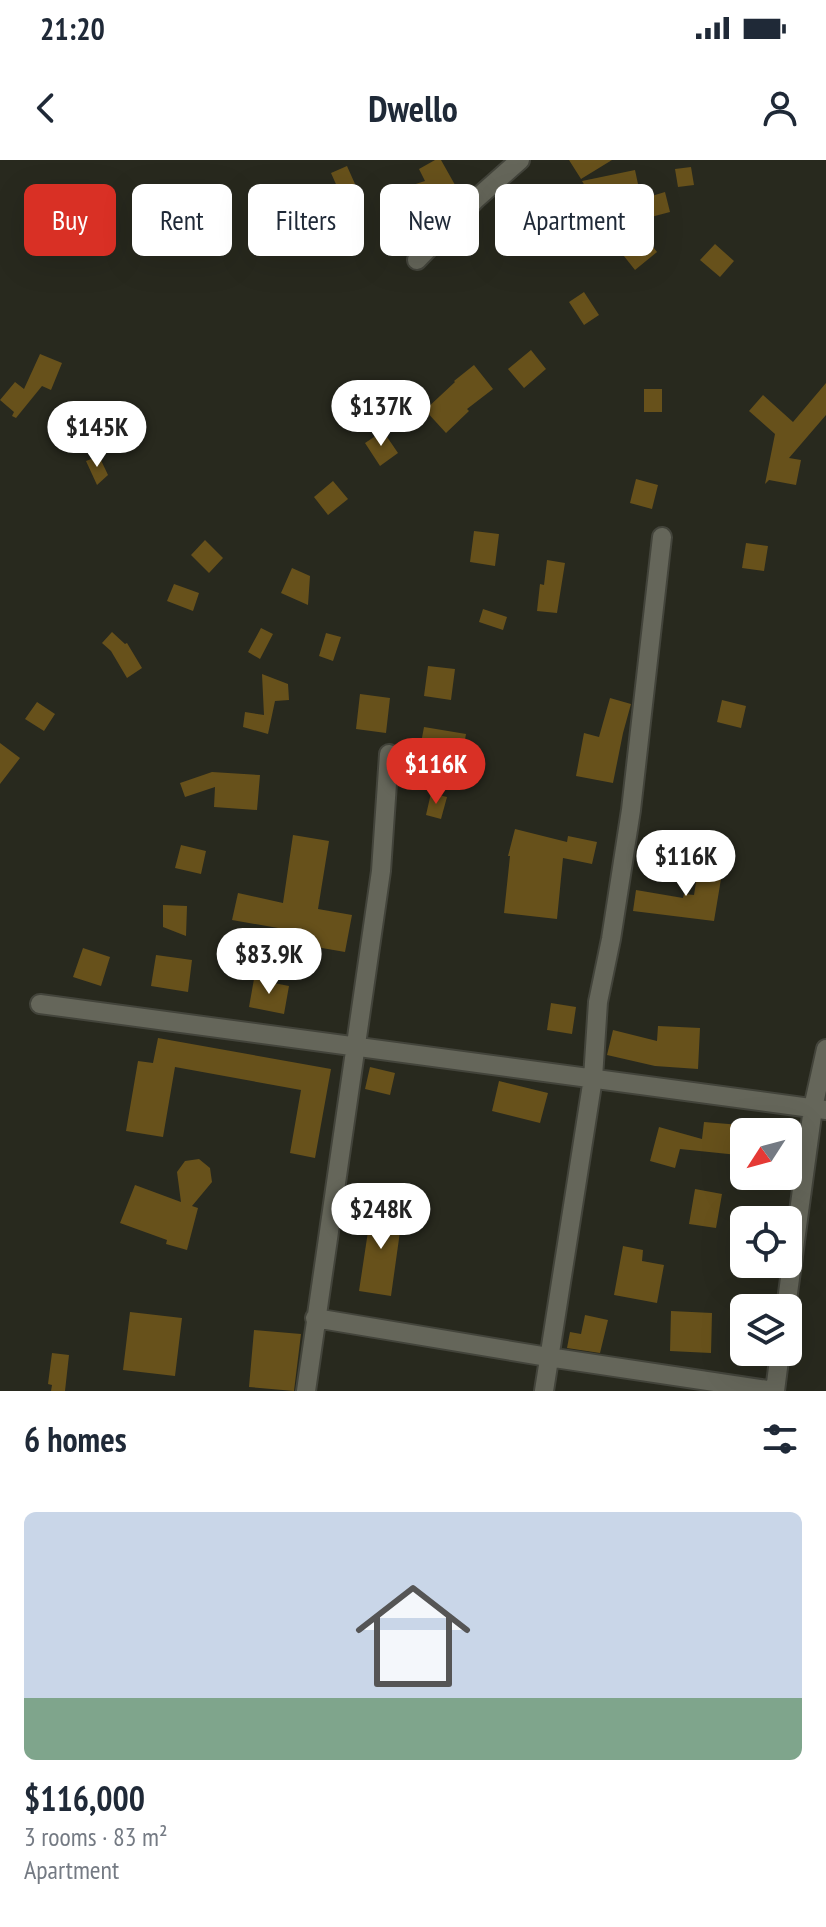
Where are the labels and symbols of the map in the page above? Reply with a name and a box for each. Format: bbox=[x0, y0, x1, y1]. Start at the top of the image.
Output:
pin: $137K bbox=[325, 380, 437, 448]
pin: $145K bbox=[41, 401, 153, 469]
pin: $116K bbox=[380, 738, 492, 806]
pin: $116K bbox=[630, 830, 742, 898]
pin: $83.9K bbox=[204, 928, 334, 996]
north arrow bbox=[730, 1118, 802, 1190]
pin: $248K bbox=[325, 1183, 437, 1251]

